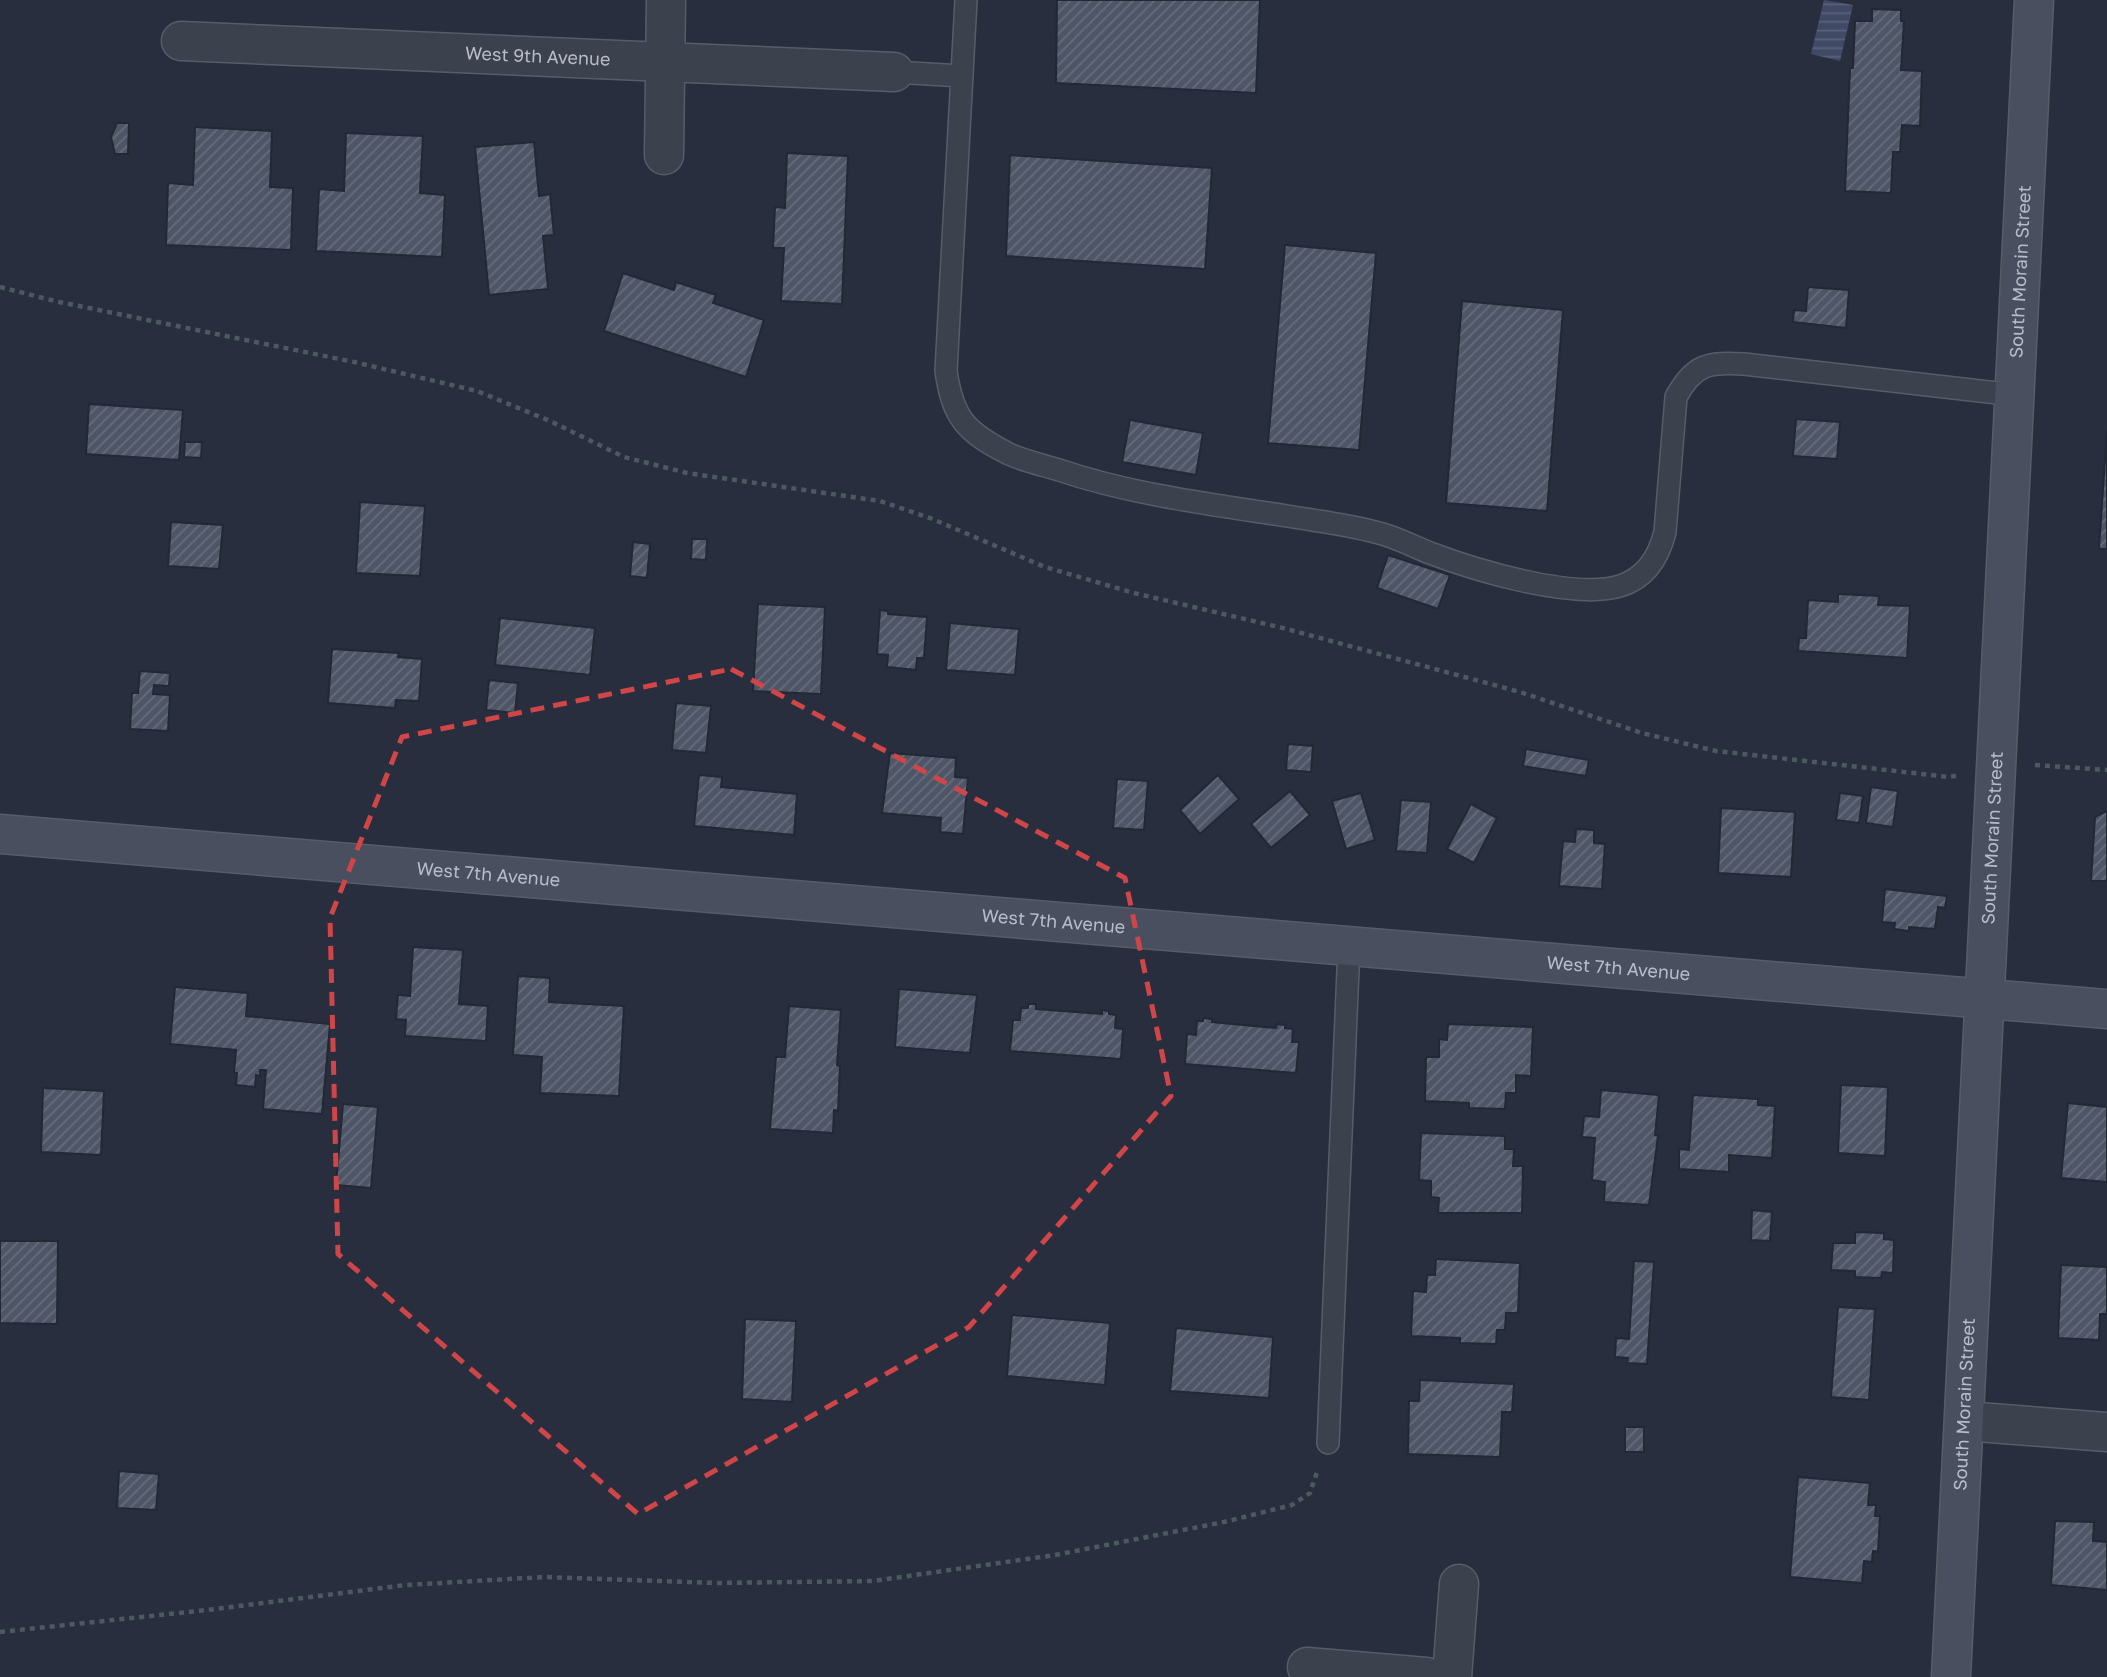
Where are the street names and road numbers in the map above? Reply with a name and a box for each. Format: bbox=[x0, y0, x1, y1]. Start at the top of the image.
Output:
street label: West 9th Avenue bbox=[465, 41, 611, 70]
street label: South Morain Street bbox=[2004, 185, 2035, 359]
street label: South Morain Street bbox=[1976, 751, 2007, 925]
street label: West 7th Avenue bbox=[416, 857, 561, 890]
street label: West 7th Avenue bbox=[981, 904, 1126, 937]
street label: West 7th Avenue bbox=[1546, 950, 1691, 984]
street label: South Morain Street bbox=[1948, 1317, 1979, 1491]

